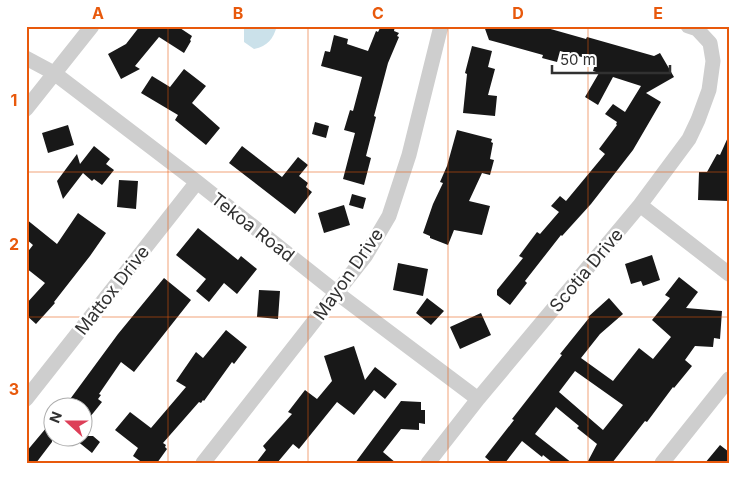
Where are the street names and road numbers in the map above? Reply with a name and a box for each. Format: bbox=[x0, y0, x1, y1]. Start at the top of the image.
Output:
street label: Tekoa Road bbox=[207, 188, 299, 266]
street label: Mayon Drive bbox=[309, 224, 387, 324]
street label: Scotia Drive bbox=[545, 224, 627, 316]
street label: Mattox Drive bbox=[71, 241, 153, 339]

